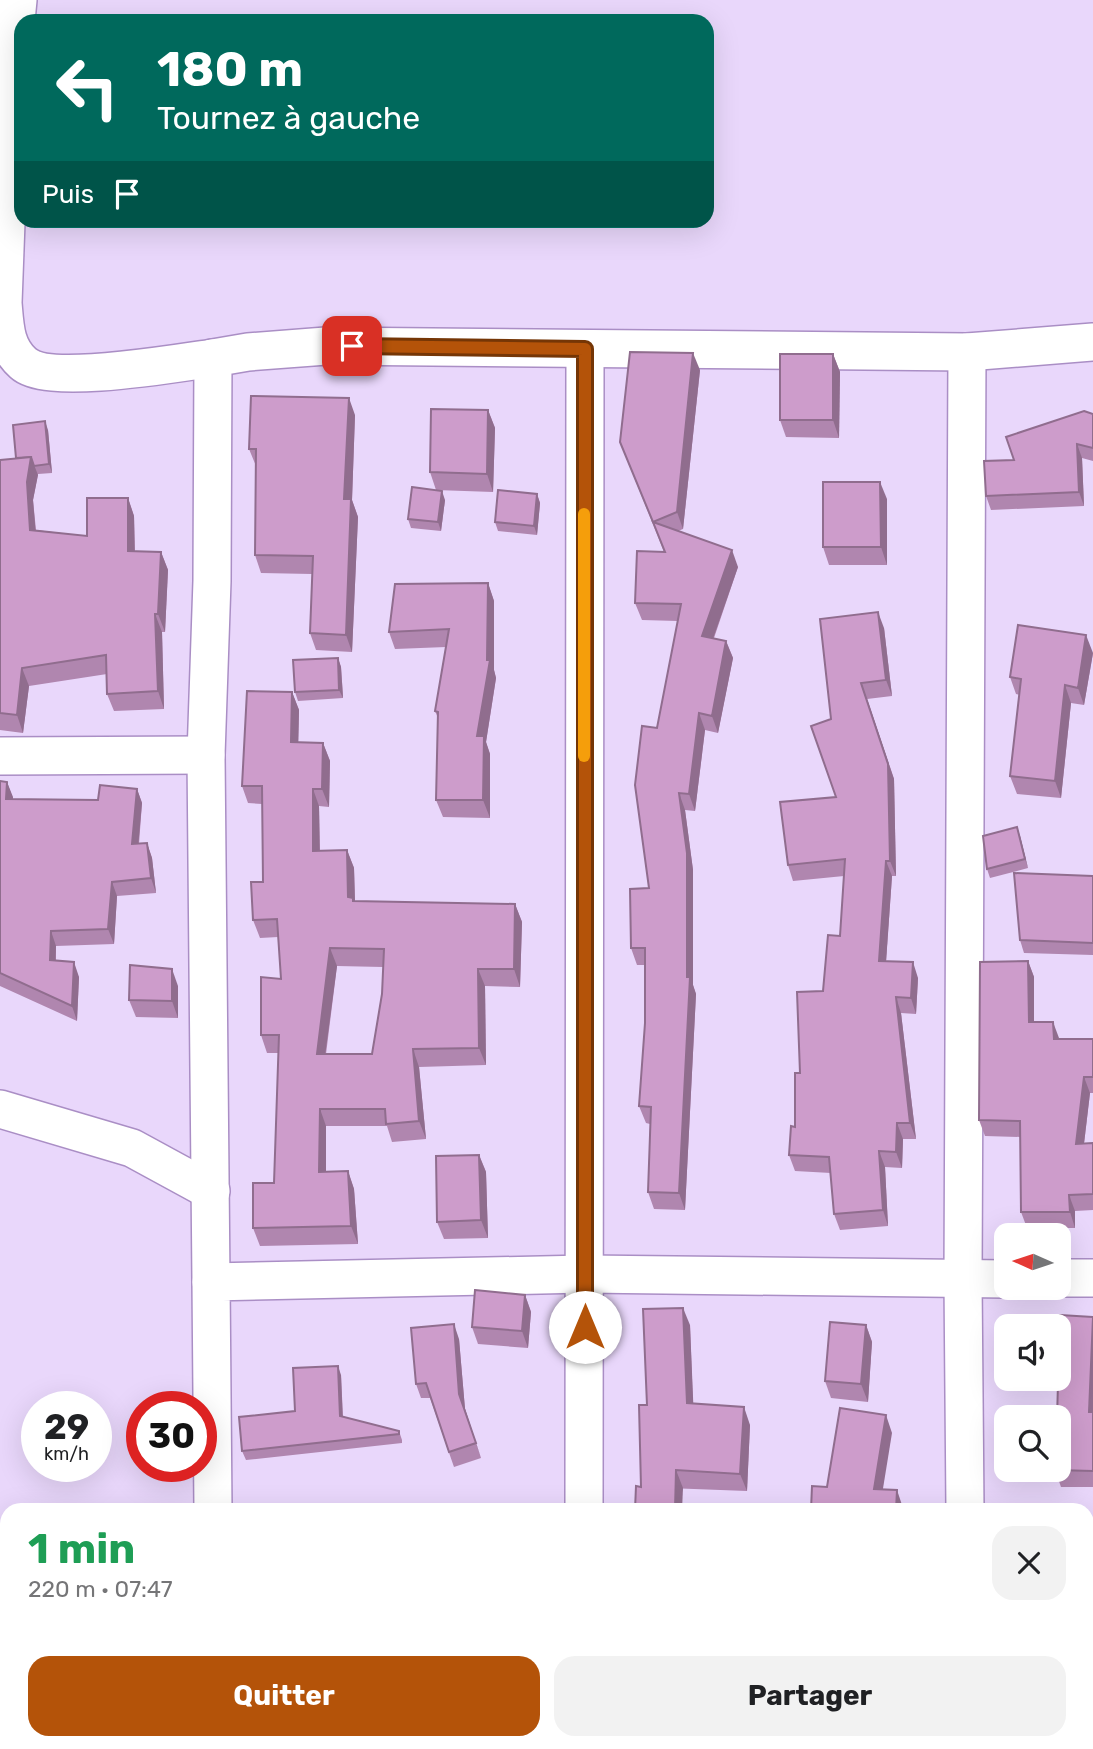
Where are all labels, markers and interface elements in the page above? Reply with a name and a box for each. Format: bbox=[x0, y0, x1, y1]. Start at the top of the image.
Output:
text: 180 m bbox=[157, 40, 303, 98]
icon: left bbox=[42, 42, 133, 133]
text: Tournez à gauche bbox=[157, 99, 420, 137]
icon: arrive bbox=[108, 175, 146, 213]
text: Puis bbox=[42, 179, 94, 210]
pin bbox=[322, 316, 382, 376]
icon: arrive bbox=[333, 327, 371, 365]
north arrow bbox=[994, 1223, 1071, 1300]
map controls bbox=[994, 1223, 1071, 1482]
position arrow bbox=[548, 1290, 622, 1364]
button: sound bbox=[994, 1314, 1071, 1391]
speed limit sign: 30 bbox=[126, 1391, 217, 1482]
button: search bbox=[994, 1405, 1071, 1482]
text: 29 bbox=[44, 1406, 89, 1448]
text: km/h bbox=[44, 1443, 89, 1465]
text: 1 min bbox=[28, 1524, 135, 1574]
button: close bbox=[992, 1526, 1066, 1600]
text: 220 m · 07:47 bbox=[28, 1575, 173, 1603]
button: Quitter bbox=[28, 1656, 540, 1736]
button: Partager bbox=[554, 1656, 1066, 1736]

